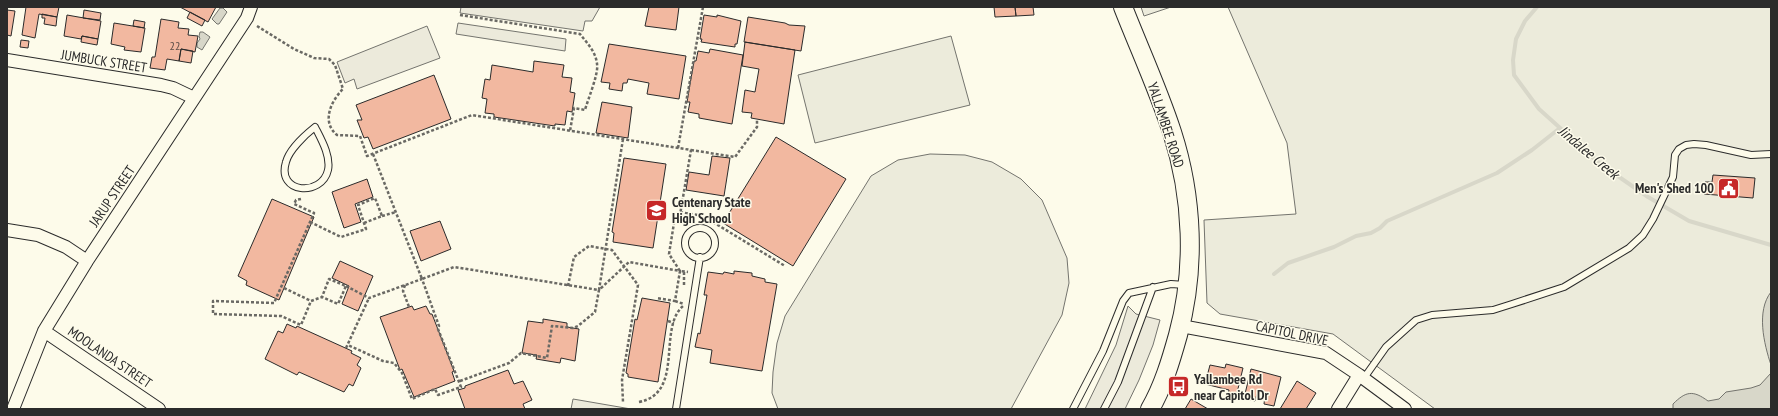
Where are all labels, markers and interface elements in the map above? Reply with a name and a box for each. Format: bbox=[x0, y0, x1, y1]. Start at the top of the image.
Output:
house number: 22 bbox=[170, 38, 180, 53]
street label: JUMBUCK STREET bbox=[59, 45, 149, 77]
street label: YALLAMBEE ROAD bbox=[1144, 80, 1188, 170]
water label: Jindalee Creek bbox=[1554, 120, 1625, 184]
street label: JARUP STREET bbox=[84, 161, 139, 231]
public building icon: Men's Shed 100 bbox=[1716, 175, 1742, 201]
place label: Men's Shed 100 bbox=[1635, 179, 1714, 197]
place label: Centenary State High School bbox=[672, 193, 751, 227]
school or university icon: Centenary State High School bbox=[643, 197, 669, 223]
street label: CAPITOL DRIVE bbox=[1254, 317, 1330, 349]
street label: MOOLANDA STREET bbox=[64, 322, 156, 392]
place label: Yallambee Rd near Capitol Dr bbox=[1193, 370, 1269, 404]
bus stop icon: Yallambee Rd near Capitol Dr bbox=[1165, 374, 1191, 400]

